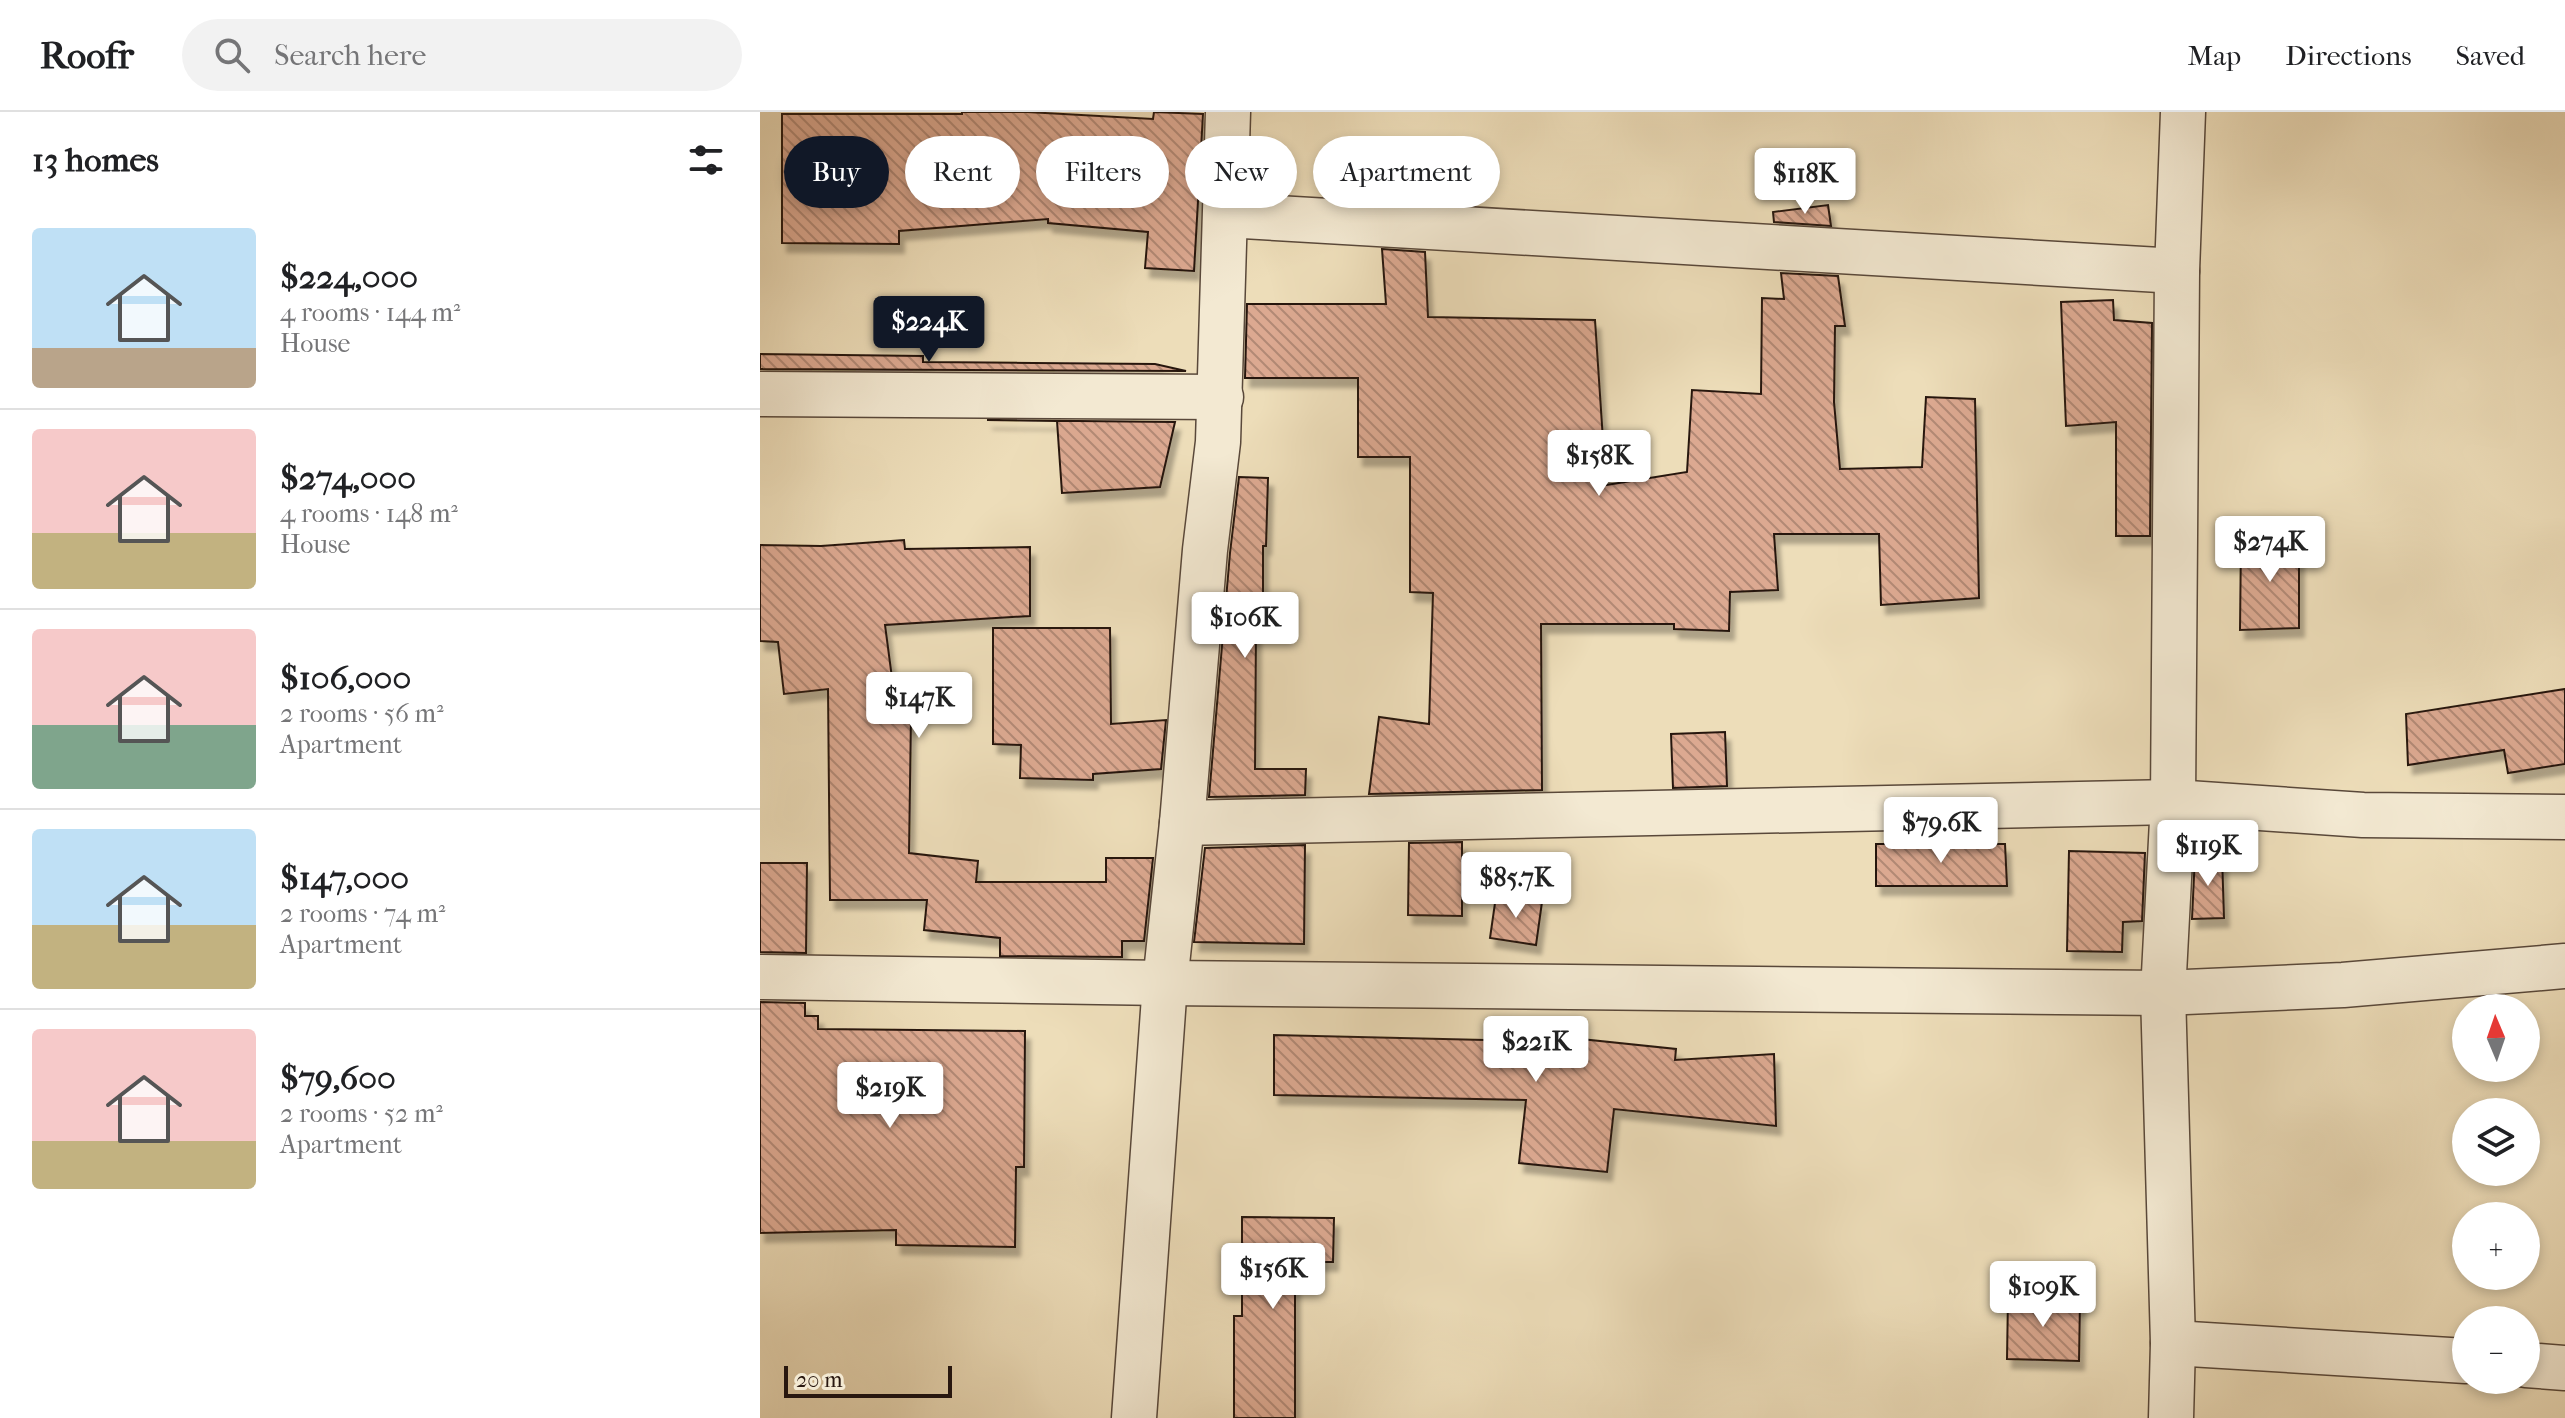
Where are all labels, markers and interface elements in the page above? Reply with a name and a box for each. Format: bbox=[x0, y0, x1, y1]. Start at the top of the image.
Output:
search box bbox=[182, 19, 742, 91]
text: Roofr bbox=[40, 33, 134, 78]
icon: search bbox=[210, 33, 254, 77]
text: Search here bbox=[274, 38, 426, 73]
text: Map bbox=[2188, 39, 2241, 72]
text: Directions bbox=[2285, 39, 2412, 72]
text: Saved bbox=[2456, 39, 2525, 72]
chip: Buy bbox=[784, 136, 889, 208]
chip: Rent bbox=[905, 136, 1020, 208]
chip: Filters bbox=[1036, 136, 1169, 208]
chip: New bbox=[1185, 136, 1297, 208]
chip: Apartment bbox=[1313, 136, 1500, 208]
icon: filters bbox=[684, 138, 728, 182]
text: 13 homes bbox=[32, 140, 159, 180]
pin: $118K bbox=[1749, 148, 1861, 216]
text: $118K bbox=[1773, 158, 1837, 189]
text: $224,000 bbox=[280, 257, 418, 297]
icon: home bbox=[96, 260, 192, 356]
pin: $224K bbox=[873, 296, 985, 364]
text: 4 rooms · 144 m² bbox=[280, 297, 460, 328]
text: $224K bbox=[891, 306, 967, 337]
text: House bbox=[280, 328, 350, 359]
pin: $158K bbox=[1543, 430, 1655, 498]
text: $158K bbox=[1566, 440, 1632, 471]
text: $274,000 bbox=[280, 458, 416, 498]
icon: home bbox=[96, 461, 192, 557]
text: 4 rooms · 148 m² bbox=[280, 498, 458, 529]
pin: $274K bbox=[2214, 516, 2326, 584]
text: $274K bbox=[2233, 526, 2307, 557]
text: House bbox=[280, 529, 350, 560]
pin: $106K bbox=[1189, 592, 1301, 660]
text: $106K bbox=[1210, 602, 1280, 633]
text: $106,000 bbox=[280, 658, 411, 698]
icon: home bbox=[96, 661, 192, 757]
pin: $147K bbox=[863, 672, 975, 740]
text: $147K bbox=[884, 682, 954, 713]
text: 2 rooms · 56 m² bbox=[280, 698, 444, 729]
text: Apartment bbox=[280, 729, 402, 760]
pin: $79.6K bbox=[1876, 797, 2006, 865]
text: $79.6K bbox=[1902, 807, 1980, 838]
pin: $119K bbox=[2152, 820, 2264, 888]
text: $119K bbox=[2175, 830, 2241, 861]
pin: $85.7K bbox=[1451, 852, 1581, 920]
text: $147,000 bbox=[280, 858, 409, 898]
icon: home bbox=[96, 861, 192, 957]
text: $85.7K bbox=[1479, 862, 1553, 893]
text: 2 rooms · 74 m² bbox=[280, 898, 445, 929]
text: Apartment bbox=[280, 929, 402, 960]
north arrow bbox=[2452, 994, 2540, 1082]
map controls bbox=[2452, 994, 2540, 1394]
pin: $221K bbox=[1480, 1016, 1592, 1084]
text: $221K bbox=[1501, 1026, 1571, 1057]
text: $79,600 bbox=[280, 1058, 396, 1098]
icon: home bbox=[96, 1061, 192, 1157]
pin: $219K bbox=[834, 1062, 946, 1130]
text: $219K bbox=[855, 1072, 925, 1103]
text: 2 rooms · 52 m² bbox=[280, 1098, 443, 1129]
button: layers bbox=[2452, 1098, 2540, 1186]
text: Apartment bbox=[280, 1129, 402, 1160]
button: + bbox=[2452, 1202, 2540, 1290]
pin: $156K bbox=[1217, 1243, 1329, 1311]
text: $156K bbox=[1239, 1253, 1307, 1284]
pin: $109K bbox=[1987, 1261, 2099, 1329]
text: $109K bbox=[2008, 1271, 2078, 1302]
button: − bbox=[2452, 1306, 2540, 1394]
scale bar bbox=[784, 1362, 952, 1398]
text: 20 m bbox=[796, 1367, 842, 1393]

